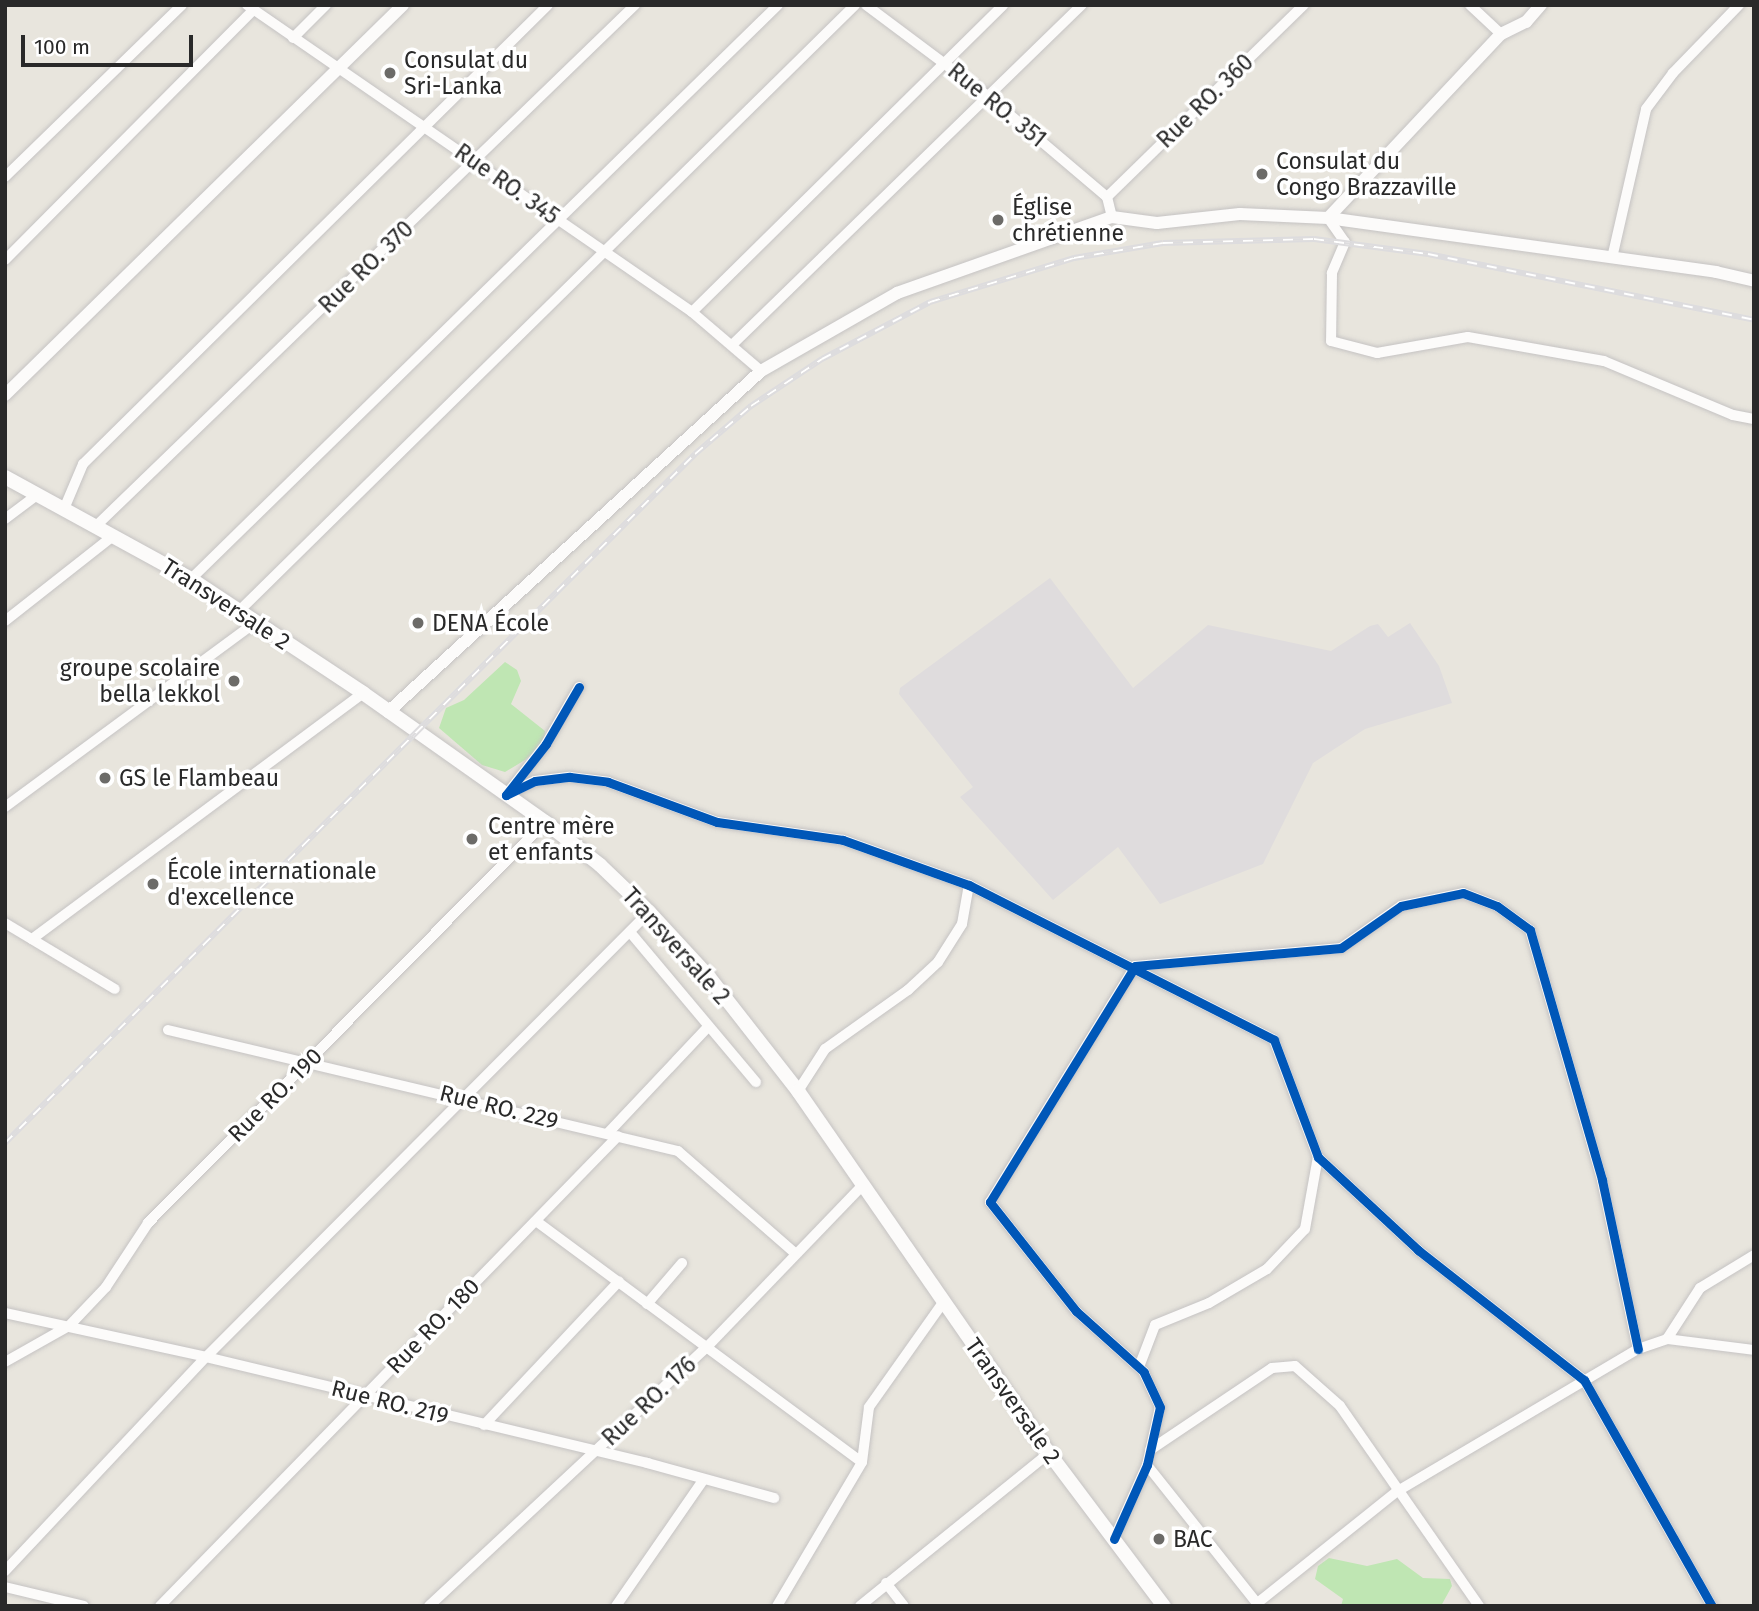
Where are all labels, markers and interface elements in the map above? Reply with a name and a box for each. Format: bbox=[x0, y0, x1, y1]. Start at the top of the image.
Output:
scale bar bbox=[24, 21, 196, 65]
text: 100 m bbox=[34, 34, 90, 60]
place label: Consulat du Sri-Lanka bbox=[404, 46, 528, 100]
street label: Rue RO. 360 bbox=[1151, 48, 1259, 154]
street label: Rue RO. 351 bbox=[942, 57, 1052, 153]
marker: Consulat du Sri-Lanka bbox=[382, 65, 398, 81]
street label: Rue RO. 345 bbox=[449, 138, 565, 230]
place label: Consulat du Congo Brazzaville bbox=[1276, 147, 1457, 201]
marker: Consulat du Congo Brazzaville bbox=[1254, 166, 1270, 182]
place label: Église chrétienne bbox=[1012, 193, 1124, 247]
marker: Église chrétienne bbox=[990, 212, 1006, 228]
street label: Rue RO. 370 bbox=[313, 215, 419, 319]
street label: Transversale 2 bbox=[157, 552, 295, 656]
place label: DENA École bbox=[432, 609, 549, 637]
marker: DENA École bbox=[410, 615, 426, 631]
place label: groupe scolaire bella lekkol bbox=[60, 654, 220, 708]
marker: groupe scolaire bella lekkol bbox=[226, 673, 242, 689]
place label: GS le Flambeau bbox=[119, 764, 279, 792]
marker: GS le Flambeau bbox=[97, 770, 113, 786]
place label: Centre mère et enfants bbox=[488, 812, 615, 866]
marker: Centre mère et enfants bbox=[462, 829, 482, 849]
place label: École internationale d'excellence bbox=[167, 857, 377, 911]
marker: École internationale d'excellence bbox=[145, 876, 161, 892]
street label: Transversale 2 bbox=[616, 882, 736, 1010]
street label: Rue RO. 190 bbox=[222, 1042, 328, 1148]
street label: Rue RO. 229 bbox=[437, 1079, 561, 1135]
street label: Rue RO. 180 bbox=[381, 1272, 485, 1380]
street label: Transversale 2 bbox=[959, 1333, 1067, 1469]
street label: Rue RO. 176 bbox=[596, 1350, 702, 1452]
street label: Rue RO. 219 bbox=[329, 1374, 451, 1430]
place label: BAC bbox=[1173, 1525, 1213, 1553]
marker: BAC bbox=[1151, 1531, 1167, 1547]

